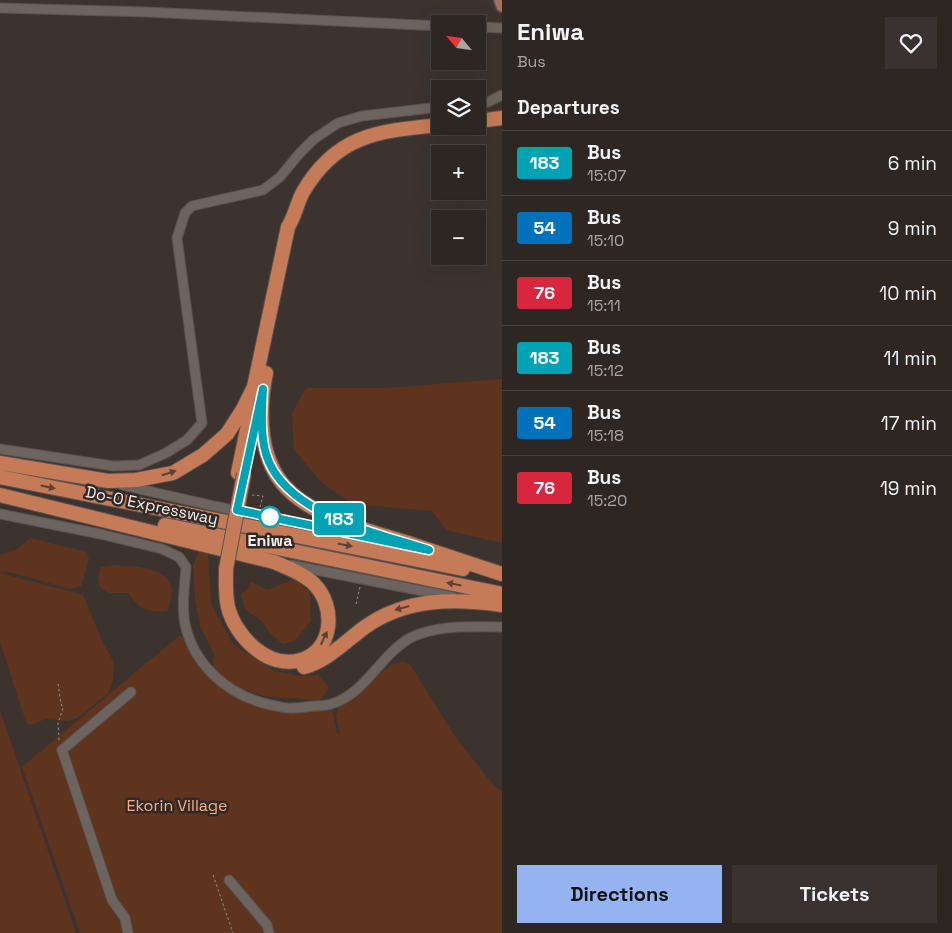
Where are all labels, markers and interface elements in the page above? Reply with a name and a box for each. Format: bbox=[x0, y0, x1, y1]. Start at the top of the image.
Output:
north arrow bbox=[431, 15, 486, 70]
map controls bbox=[431, 15, 486, 265]
text: Eniwa bbox=[517, 16, 584, 47]
button: heart bbox=[885, 17, 937, 69]
text: Bus bbox=[517, 51, 546, 72]
button: layers bbox=[431, 80, 486, 135]
text: Departures bbox=[517, 95, 620, 120]
text: Bus bbox=[587, 140, 621, 165]
button: + bbox=[431, 145, 486, 200]
text: 183 bbox=[530, 151, 559, 174]
text: 6 min bbox=[888, 151, 937, 176]
text: 15:07 bbox=[587, 165, 626, 186]
text: Bus bbox=[587, 205, 621, 230]
button: − bbox=[431, 210, 486, 265]
text: 54 bbox=[533, 216, 556, 239]
text: 9 min bbox=[888, 216, 937, 241]
text: 15:10 bbox=[587, 230, 624, 251]
text: Bus bbox=[587, 270, 621, 295]
text: 76 bbox=[534, 281, 555, 304]
text: 10 min bbox=[879, 281, 937, 306]
text: 15:11 bbox=[587, 295, 621, 316]
text: Bus bbox=[587, 335, 621, 360]
text: 183 bbox=[530, 346, 559, 369]
text: 11 min bbox=[884, 346, 937, 371]
text: 15:12 bbox=[587, 360, 624, 381]
text: Bus bbox=[587, 400, 621, 425]
text: 54 bbox=[533, 411, 556, 434]
text: 17 min bbox=[881, 411, 937, 436]
text: 15:18 bbox=[587, 425, 624, 446]
text: Bus bbox=[587, 465, 621, 490]
one-way arrow bbox=[162, 468, 177, 476]
text: 76 bbox=[534, 476, 555, 499]
text: 19 min bbox=[880, 476, 937, 501]
street label: Do-O Expressway bbox=[84, 481, 220, 530]
one-way arrow bbox=[40, 483, 55, 491]
text: 15:20 bbox=[587, 490, 627, 511]
line badge: 183 bbox=[310, 503, 368, 535]
marker: Eniwa bbox=[259, 506, 281, 528]
text: 183 bbox=[324, 507, 354, 530]
place label: Eniwa bbox=[248, 530, 292, 551]
one-way arrow bbox=[337, 541, 352, 549]
one-way arrow bbox=[447, 580, 462, 588]
one-way arrow bbox=[394, 605, 409, 613]
one-way arrow bbox=[321, 631, 329, 645]
park label: Ekorin Village bbox=[126, 795, 228, 816]
button: Directions bbox=[517, 865, 722, 923]
button: Tickets bbox=[732, 865, 937, 923]

